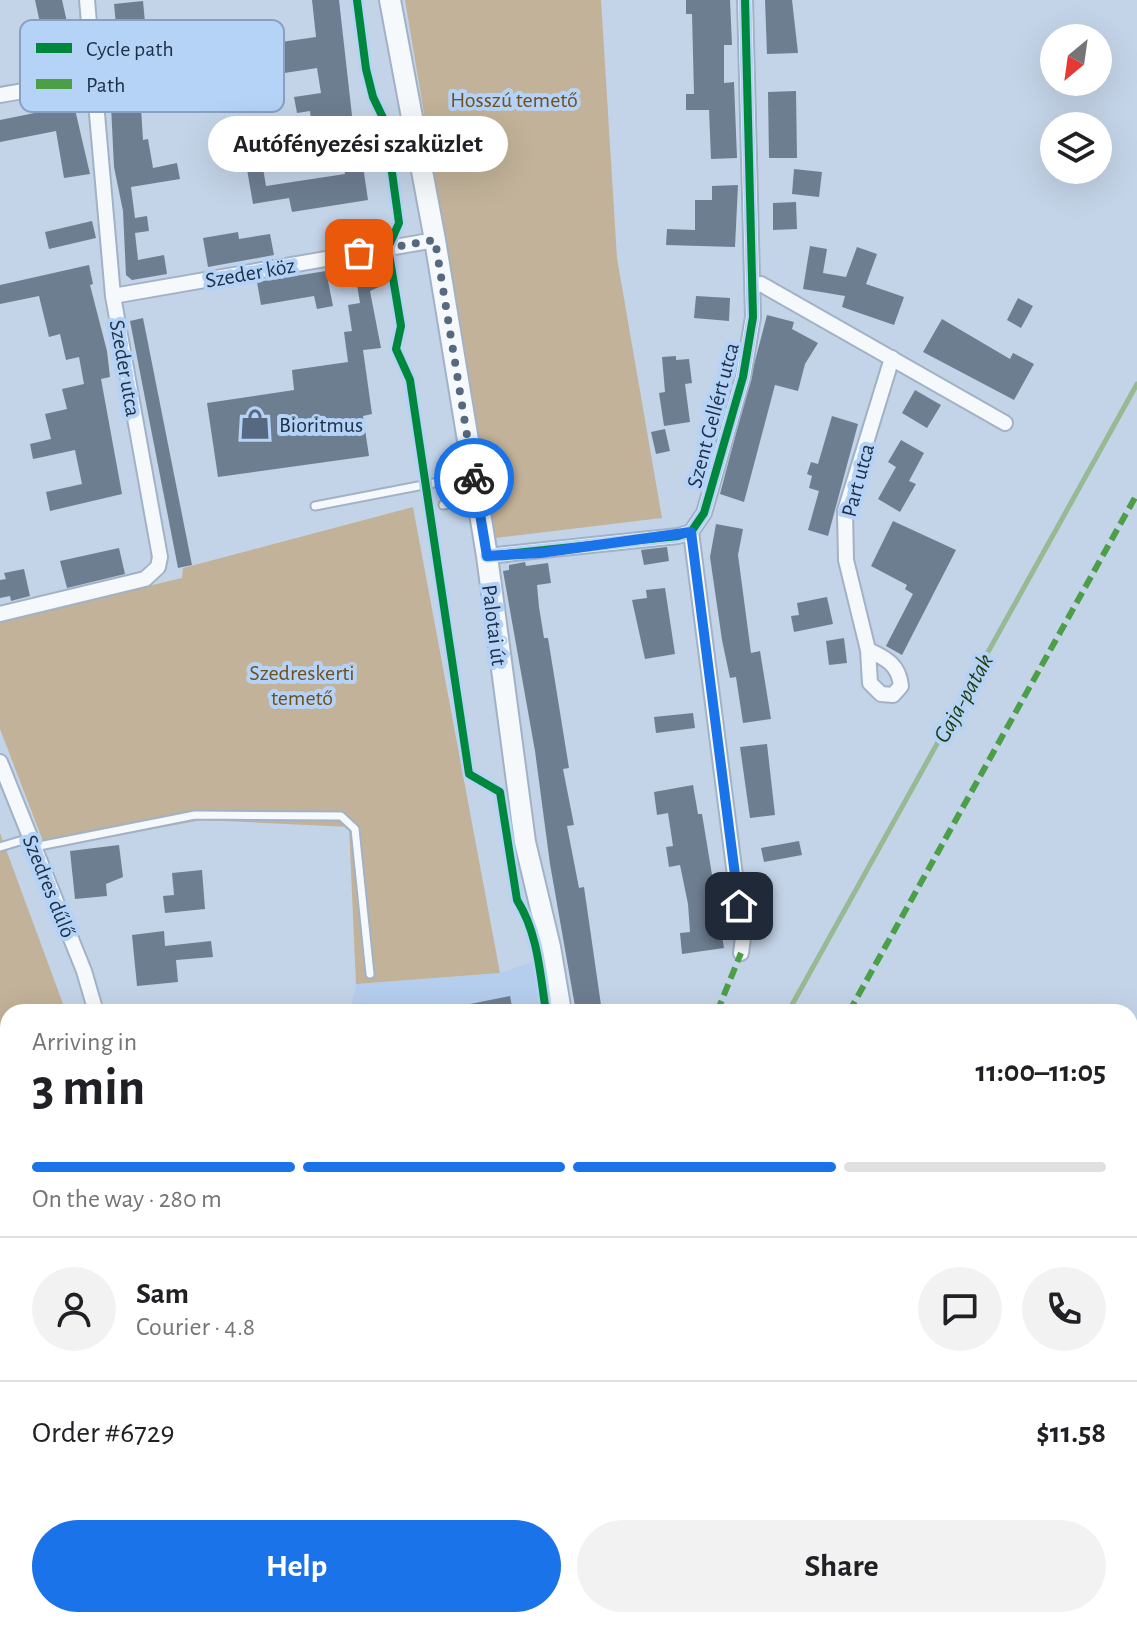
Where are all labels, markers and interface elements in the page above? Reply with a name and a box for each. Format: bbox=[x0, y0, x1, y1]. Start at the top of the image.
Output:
legend bbox=[20, 20, 284, 112]
north arrow bbox=[1040, 24, 1112, 96]
map controls bbox=[1040, 24, 1112, 184]
text: Cycle path bbox=[86, 38, 174, 60]
text: Path bbox=[86, 74, 126, 96]
park label: Hosszú temető bbox=[450, 89, 578, 111]
button: layers bbox=[1040, 112, 1112, 184]
callout: Autófényezési szaküzlet bbox=[209, 117, 509, 173]
text: Autófényezési szaküzlet bbox=[233, 131, 483, 157]
pin bbox=[325, 219, 393, 287]
icon: bag bbox=[337, 231, 381, 275]
street label: Szeder köz bbox=[204, 254, 297, 292]
street label: Szeder utca bbox=[106, 318, 144, 418]
street label: Szent Gellért utca bbox=[683, 340, 743, 490]
shop icon: Bioritmus bbox=[238, 407, 272, 441]
place label: Bioritmus bbox=[279, 414, 363, 436]
courier bbox=[434, 438, 514, 518]
street label: Part utca bbox=[838, 441, 878, 519]
icon: bike bbox=[452, 456, 496, 500]
street label: Palotai út bbox=[478, 583, 510, 667]
water label: Gaja-patak bbox=[930, 650, 998, 747]
park label: Szedreskerti temető bbox=[249, 662, 355, 709]
street label: Szedres dűlő bbox=[19, 832, 80, 941]
pin bbox=[705, 872, 773, 940]
icon: home bbox=[717, 884, 761, 928]
text: Arriving in bbox=[32, 1029, 137, 1055]
text: 11:00–11:05 bbox=[975, 1057, 1106, 1087]
text: 3 min bbox=[32, 1062, 145, 1114]
text: On the way · 280 m bbox=[32, 1186, 222, 1212]
button: person bbox=[32, 1267, 116, 1351]
button: chat bbox=[918, 1267, 1002, 1351]
button: phone bbox=[1022, 1267, 1106, 1351]
text: Sam bbox=[136, 1279, 189, 1309]
text: Courier · 4.8 bbox=[136, 1314, 255, 1340]
text: Order #6729 bbox=[32, 1418, 175, 1448]
text: $11.58 bbox=[1036, 1418, 1106, 1448]
button: Help bbox=[32, 1520, 561, 1612]
button: Share bbox=[577, 1520, 1106, 1612]

